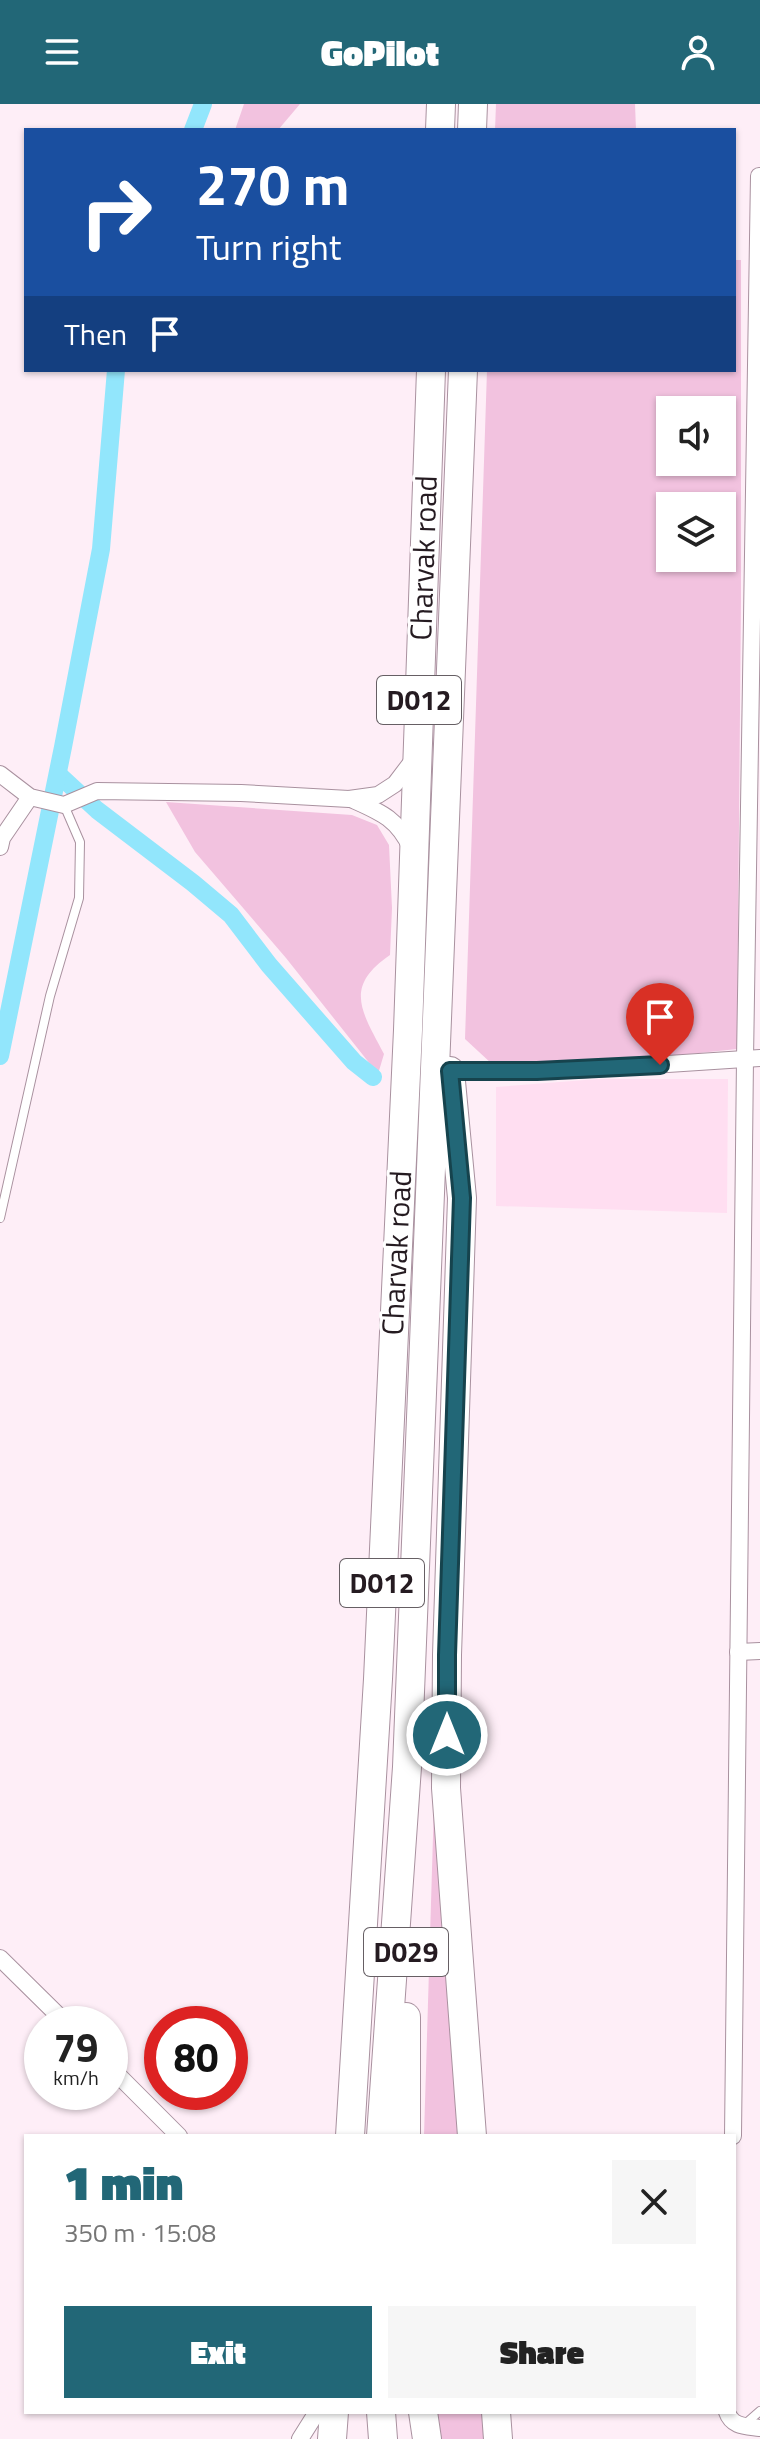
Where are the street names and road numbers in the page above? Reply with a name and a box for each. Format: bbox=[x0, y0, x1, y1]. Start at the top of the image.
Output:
street label: Charvak road bbox=[397, 475, 449, 641]
road number: D012 bbox=[377, 676, 461, 724]
street label: Charvak road bbox=[369, 1169, 423, 1336]
road number: D012 bbox=[340, 1559, 424, 1607]
road number: D029 bbox=[364, 1928, 448, 1976]

